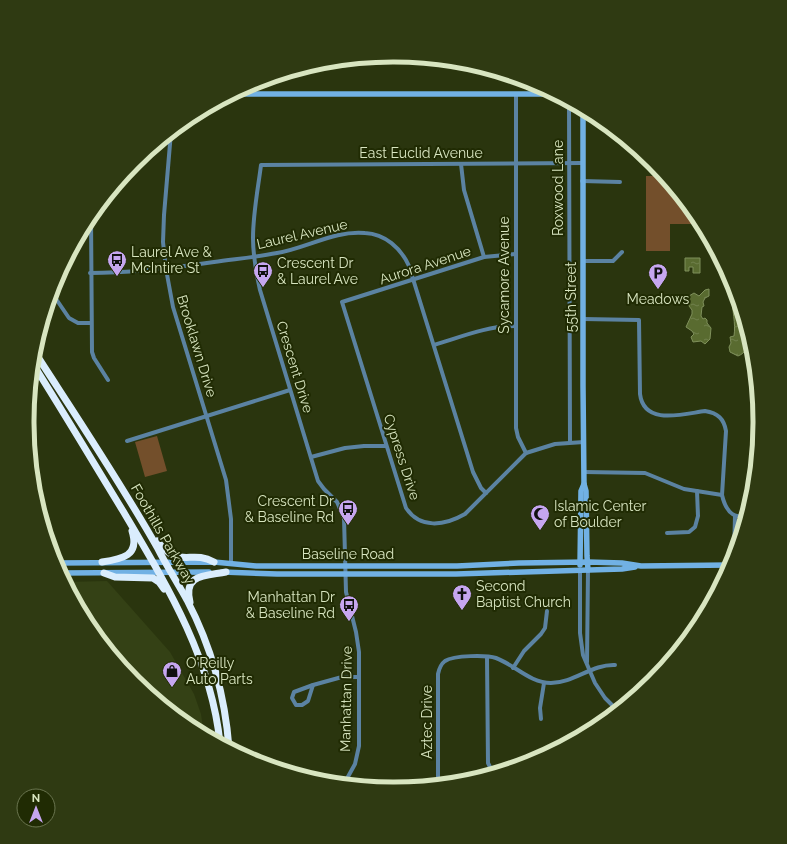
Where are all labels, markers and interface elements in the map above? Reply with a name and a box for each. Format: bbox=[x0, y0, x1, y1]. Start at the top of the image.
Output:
street label: Roxwood Lane bbox=[550, 140, 566, 236]
street label: East Euclid Avenue bbox=[359, 145, 483, 161]
street label: Laurel Avenue bbox=[255, 216, 349, 252]
street label: Sycamore Avenue bbox=[496, 216, 512, 334]
street label: Aurora Avenue bbox=[377, 243, 473, 287]
place label: Laurel Ave & McIntire St bbox=[131, 244, 213, 276]
bus stop icon: Laurel Ave & McIntire St bbox=[106, 249, 128, 277]
place label: Crescent Dr & Laurel Ave bbox=[277, 255, 358, 287]
bus stop icon: Crescent Dr & Laurel Ave bbox=[252, 260, 274, 288]
street label: 55th Street bbox=[563, 261, 579, 332]
parking icon: Meadows bbox=[647, 262, 669, 290]
place label: Meadows bbox=[627, 291, 690, 307]
street label: Brooklawn Drive bbox=[174, 293, 220, 399]
street label: Crescent Drive bbox=[273, 319, 317, 415]
street label: Cypress Drive bbox=[381, 412, 423, 502]
street label: Foothills Parkway bbox=[128, 481, 198, 587]
place label: Crescent Dr & Baseline Rd bbox=[245, 493, 334, 525]
bus stop icon: Crescent Dr & Baseline Rd bbox=[337, 498, 359, 526]
place label: Islamic Center of Boulder bbox=[554, 498, 646, 530]
mosque icon: Islamic Center of Boulder bbox=[529, 503, 551, 531]
street label: Baseline Road bbox=[302, 546, 394, 562]
place label: Second Baptist Church bbox=[476, 578, 571, 610]
church icon: Second Baptist Church bbox=[451, 583, 473, 611]
place label: Manhattan Dr & Baseline Rd bbox=[246, 589, 335, 621]
bus stop icon: Manhattan Dr & Baseline Rd bbox=[338, 594, 360, 622]
street label: Manhattan Drive bbox=[337, 646, 355, 752]
place label: O'Reilly Auto Parts bbox=[186, 655, 253, 687]
shop icon: O'Reilly Auto Parts bbox=[161, 660, 183, 688]
street label: Aztec Drive bbox=[419, 685, 435, 759]
north arrow bbox=[16, 788, 56, 828]
text: N bbox=[32, 792, 40, 805]

